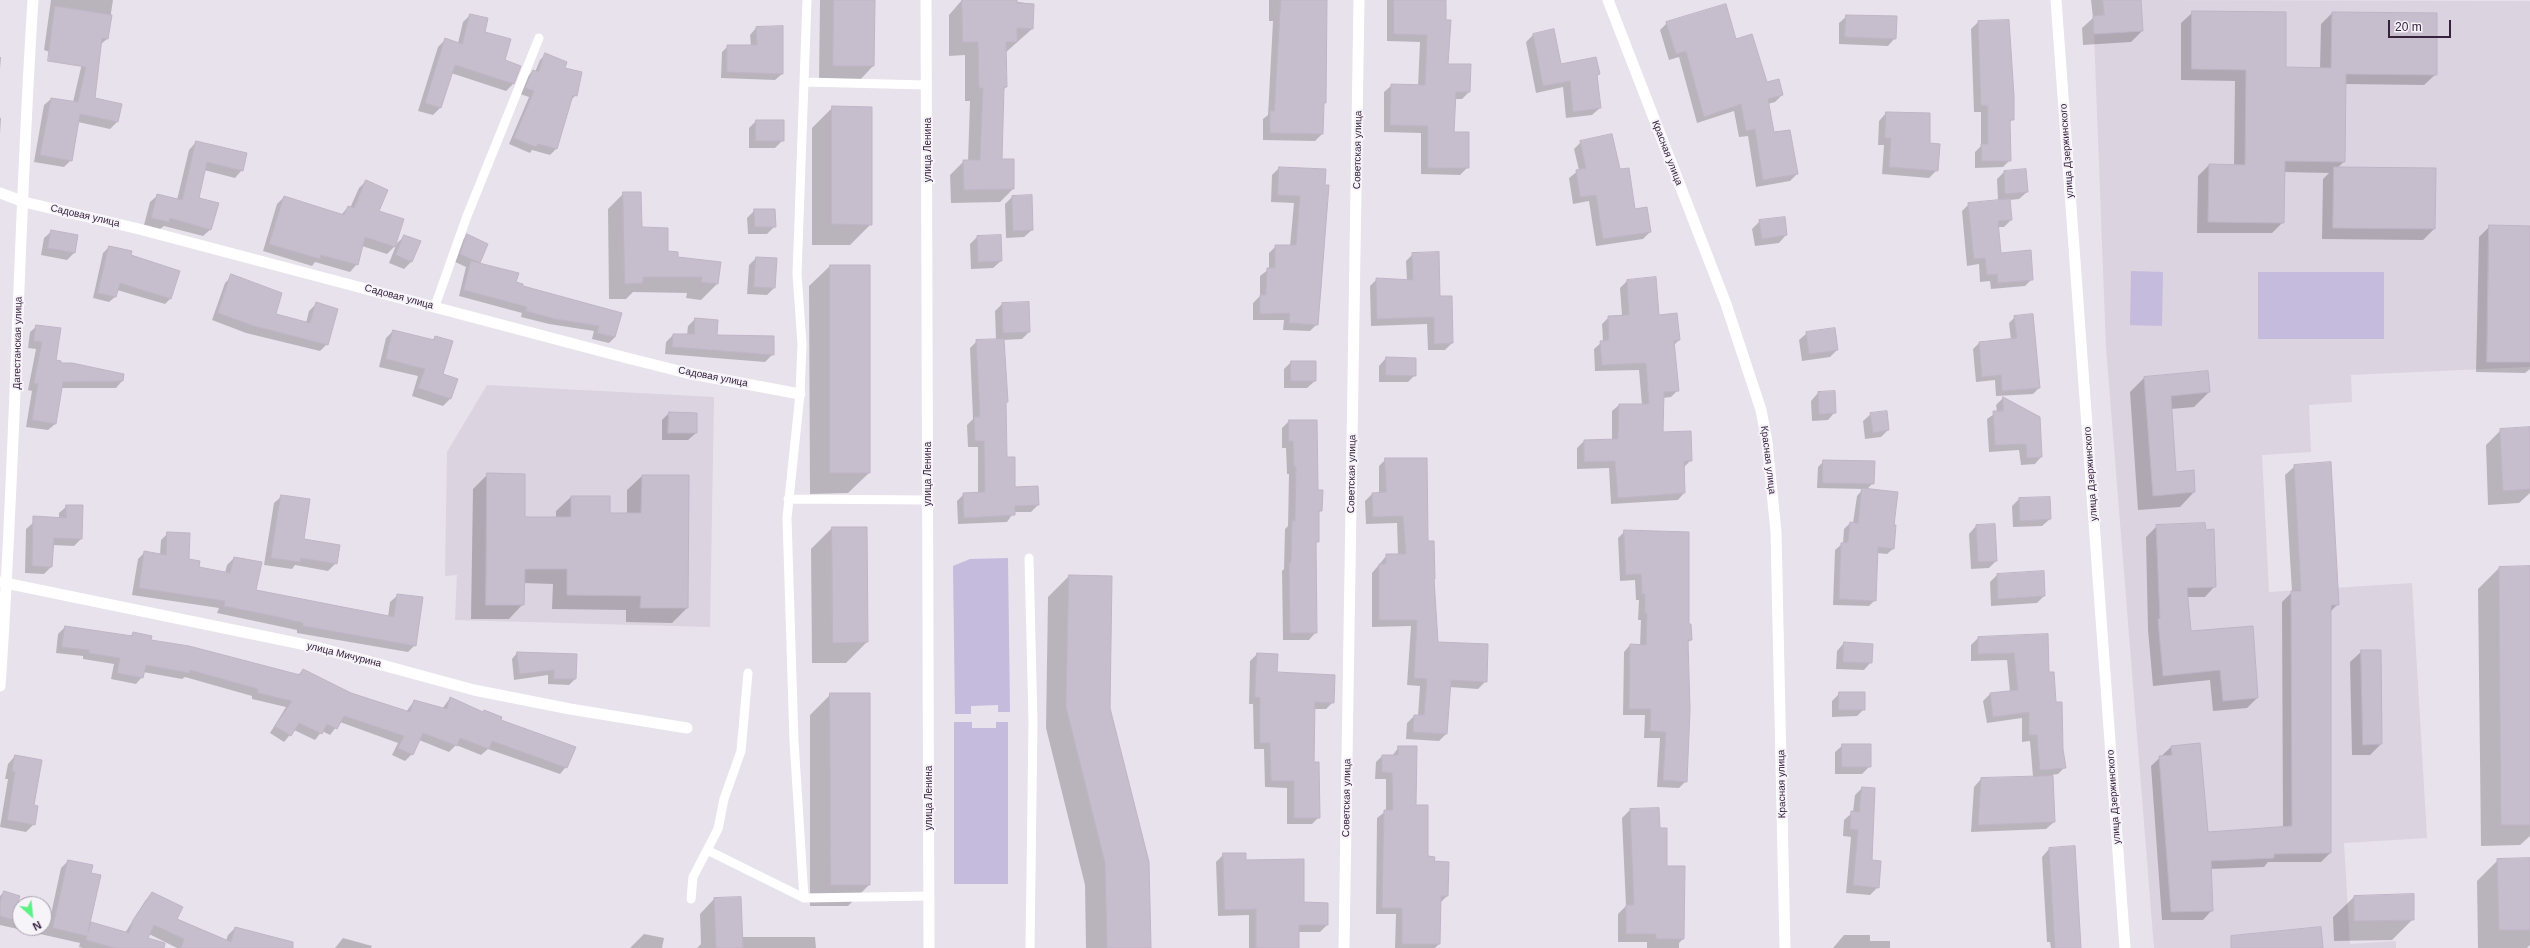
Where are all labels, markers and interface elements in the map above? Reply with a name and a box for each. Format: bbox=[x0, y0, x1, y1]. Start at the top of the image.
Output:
scale bar bbox=[2390, 12, 2453, 38]
text: 20 m bbox=[2395, 20, 2422, 34]
street label: улица Дзержинского bbox=[2058, 103, 2076, 199]
street label: Советская улица bbox=[1351, 111, 1365, 189]
street label: улица Ленина bbox=[922, 118, 934, 182]
street label: Красная улица bbox=[1649, 119, 1685, 187]
street label: Садовая улица bbox=[49, 202, 121, 230]
street label: Садовая улица bbox=[363, 282, 435, 312]
street label: Дагестанская улица bbox=[11, 297, 25, 389]
street label: Садовая улица bbox=[677, 364, 749, 390]
street label: Красная улица bbox=[1758, 425, 1778, 495]
street label: улица Дзержинского bbox=[2082, 426, 2100, 522]
street label: Советская улица bbox=[1345, 435, 1359, 513]
street label: улица Ленина bbox=[922, 442, 934, 506]
street label: улица Мичурина bbox=[305, 640, 383, 670]
street label: улица Дзержинского bbox=[2105, 749, 2123, 845]
street label: Красная улица bbox=[1775, 750, 1789, 818]
street label: Советская улица bbox=[1340, 759, 1354, 837]
street label: улица Ленина bbox=[923, 766, 935, 830]
north arrow bbox=[12, 896, 52, 936]
text: N bbox=[31, 919, 43, 933]

